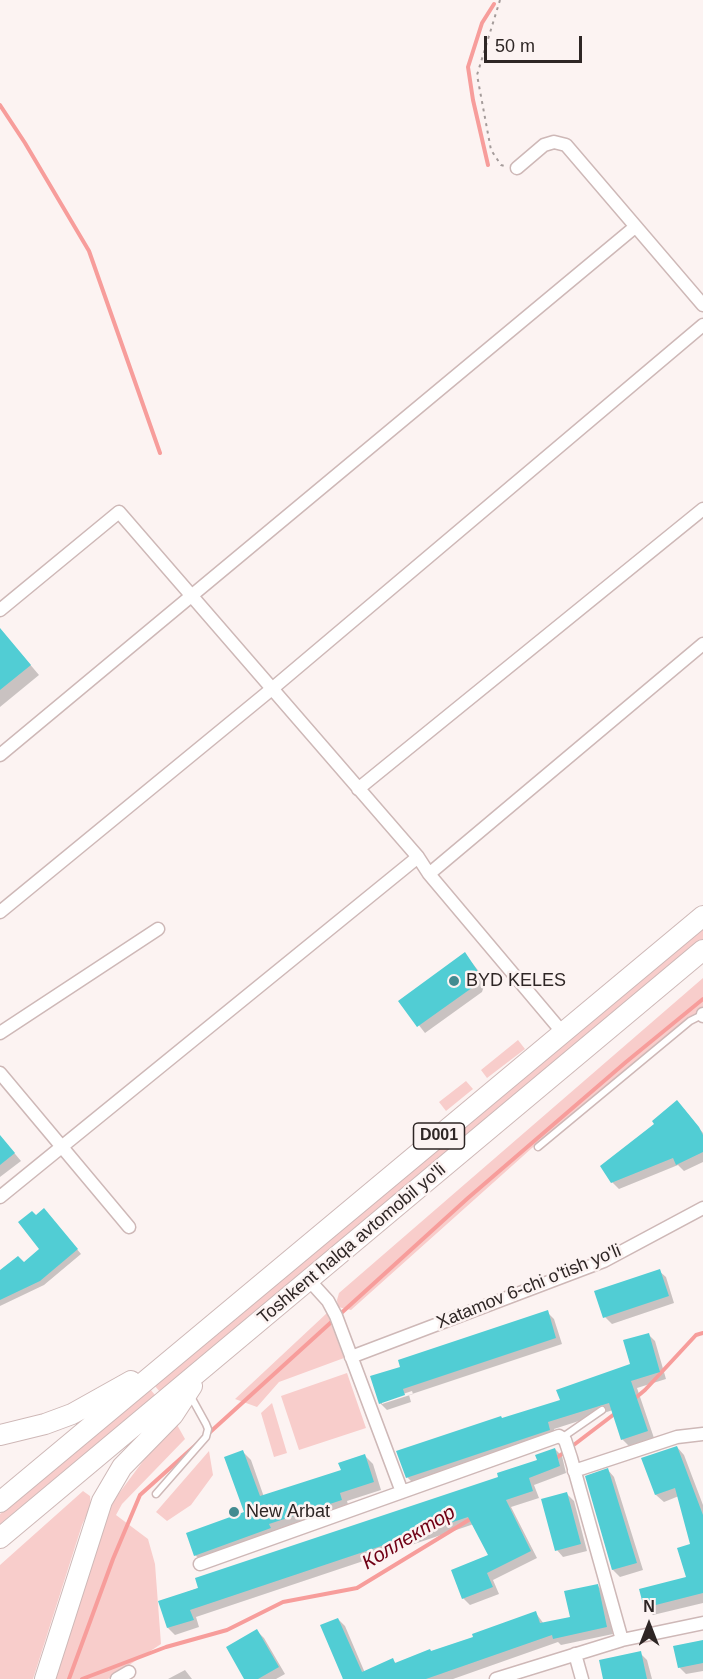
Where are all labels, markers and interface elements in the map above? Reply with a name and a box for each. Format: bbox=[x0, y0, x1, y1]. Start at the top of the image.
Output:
scale bar bbox=[487, 24, 584, 62]
text: 50 m bbox=[495, 36, 535, 56]
place label: BYD KELES bbox=[466, 970, 566, 992]
marker: BYD KELES bbox=[447, 974, 461, 988]
road number: D001 bbox=[414, 1123, 464, 1149]
street label: Toshkent halqa avtomobil yo'li bbox=[254, 1159, 450, 1329]
street label: Xatamov 6-chi o'tish yo'li bbox=[434, 1240, 624, 1334]
place label: New Arbat bbox=[246, 1501, 330, 1523]
water label: Коллектор bbox=[358, 1501, 460, 1575]
marker: New Arbat bbox=[227, 1505, 241, 1519]
north arrow bbox=[619, 1595, 679, 1655]
text: N bbox=[643, 1598, 655, 1615]

